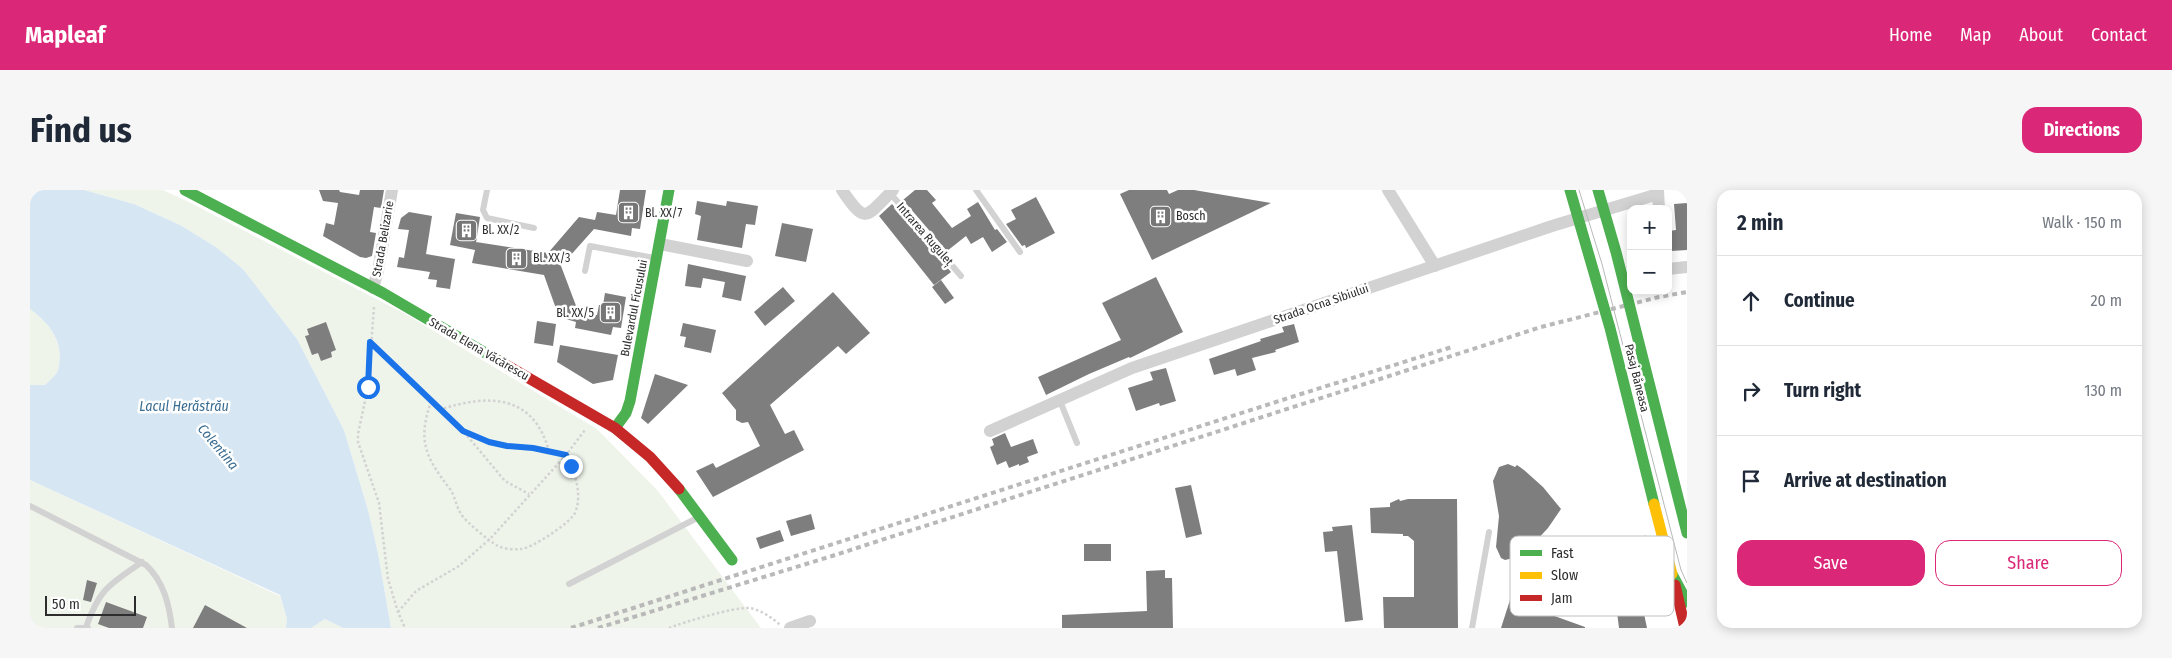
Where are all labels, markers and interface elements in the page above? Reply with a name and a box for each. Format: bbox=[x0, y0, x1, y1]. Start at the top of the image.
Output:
text: Mapleaf bbox=[25, 21, 105, 49]
text: Home bbox=[1889, 24, 1932, 46]
text: Map bbox=[1960, 24, 1991, 46]
text: About bbox=[2019, 24, 2063, 46]
text: Contact bbox=[2091, 24, 2147, 46]
button: Directions bbox=[2022, 107, 2142, 153]
text: Find us bbox=[30, 109, 132, 151]
street label: Strada Belizarie bbox=[369, 200, 397, 278]
street label: Intrarea Ruguleț bbox=[893, 200, 956, 269]
building icon: Bl. XX/7 bbox=[617, 201, 641, 225]
building icon: Bosch bbox=[1148, 204, 1172, 228]
map controls bbox=[1627, 205, 1672, 295]
button: + bbox=[1627, 205, 1672, 250]
place label: Bl. XX/7 bbox=[645, 206, 682, 220]
place label: Bosch bbox=[1176, 209, 1205, 223]
text: 2 min bbox=[1737, 210, 1784, 236]
text: Walk · 150 m bbox=[2042, 213, 2122, 232]
building icon: Bl. XX/2 bbox=[454, 218, 478, 242]
place label: Bl. XX/2 bbox=[482, 223, 519, 237]
building icon: Bl. XX/3 bbox=[505, 246, 529, 270]
button: − bbox=[1627, 250, 1672, 295]
place label: Bl. XX/3 bbox=[533, 251, 571, 265]
street label: Bulevardul Ficusului bbox=[618, 258, 650, 358]
street label: Strada Ocna Sibiului bbox=[1272, 281, 1370, 327]
icon: ahead bbox=[1737, 287, 1765, 315]
text: Continue bbox=[1784, 289, 1855, 312]
text: 20 m bbox=[2091, 291, 2122, 310]
building icon: Bl. XX/5 bbox=[598, 301, 622, 325]
place label: Bl. XX/5 bbox=[556, 306, 594, 320]
street label: Strada Elena Văcărescu bbox=[427, 315, 531, 383]
street label: Pasaj Băneasa bbox=[1622, 343, 1652, 413]
route start bbox=[357, 376, 380, 399]
icon: right bbox=[1737, 377, 1765, 405]
text: Turn right bbox=[1784, 379, 1861, 402]
text: 130 m bbox=[2084, 381, 2122, 400]
water label: Lacul Herăstrău bbox=[139, 398, 229, 415]
water label: Colentina bbox=[194, 421, 242, 473]
route end bbox=[560, 455, 583, 478]
icon: arrive bbox=[1737, 467, 1765, 495]
text: Arrive at destination bbox=[1784, 469, 1947, 492]
legend bbox=[1510, 536, 1674, 616]
button: Save bbox=[1737, 540, 1925, 586]
button: Share bbox=[1935, 540, 2122, 586]
text: Fast bbox=[1551, 545, 1574, 562]
text: Slow bbox=[1551, 567, 1578, 584]
text: Jam bbox=[1551, 590, 1572, 607]
scale bar bbox=[45, 593, 136, 616]
text: 50 m bbox=[52, 596, 80, 613]

